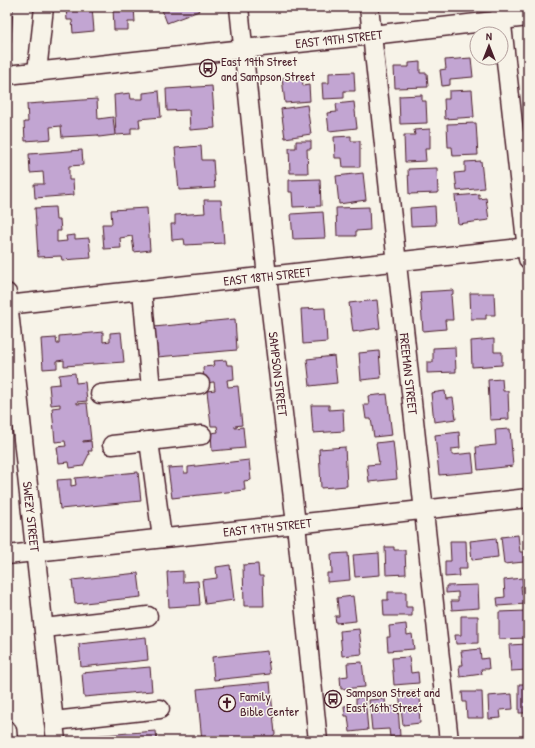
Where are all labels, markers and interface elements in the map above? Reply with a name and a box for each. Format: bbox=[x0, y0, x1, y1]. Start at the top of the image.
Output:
street label: EAST 19TH STREET bbox=[295, 25, 384, 52]
north arrow bbox=[469, 26, 509, 66]
text: N bbox=[486, 29, 492, 43]
place label: East 19th Street and Sampson Street bbox=[221, 52, 315, 85]
bus stop icon: East 19th Street and Sampson Street bbox=[198, 58, 218, 78]
street label: EAST 18TH STREET bbox=[223, 262, 313, 290]
street label: SAMPSON STREET bbox=[264, 331, 292, 418]
street label: FREEMAN STREET bbox=[395, 331, 422, 416]
street label: SWEZY STREET bbox=[19, 481, 44, 554]
street label: EAST 17TH STREET bbox=[222, 513, 314, 541]
place label: Sampson Street and East 16th Street bbox=[346, 683, 440, 716]
place label: Family Bible Center bbox=[239, 687, 299, 720]
bus stop icon: Sampson Street and East 16th Street bbox=[323, 689, 343, 709]
church icon: Family Bible Center bbox=[217, 693, 237, 713]

